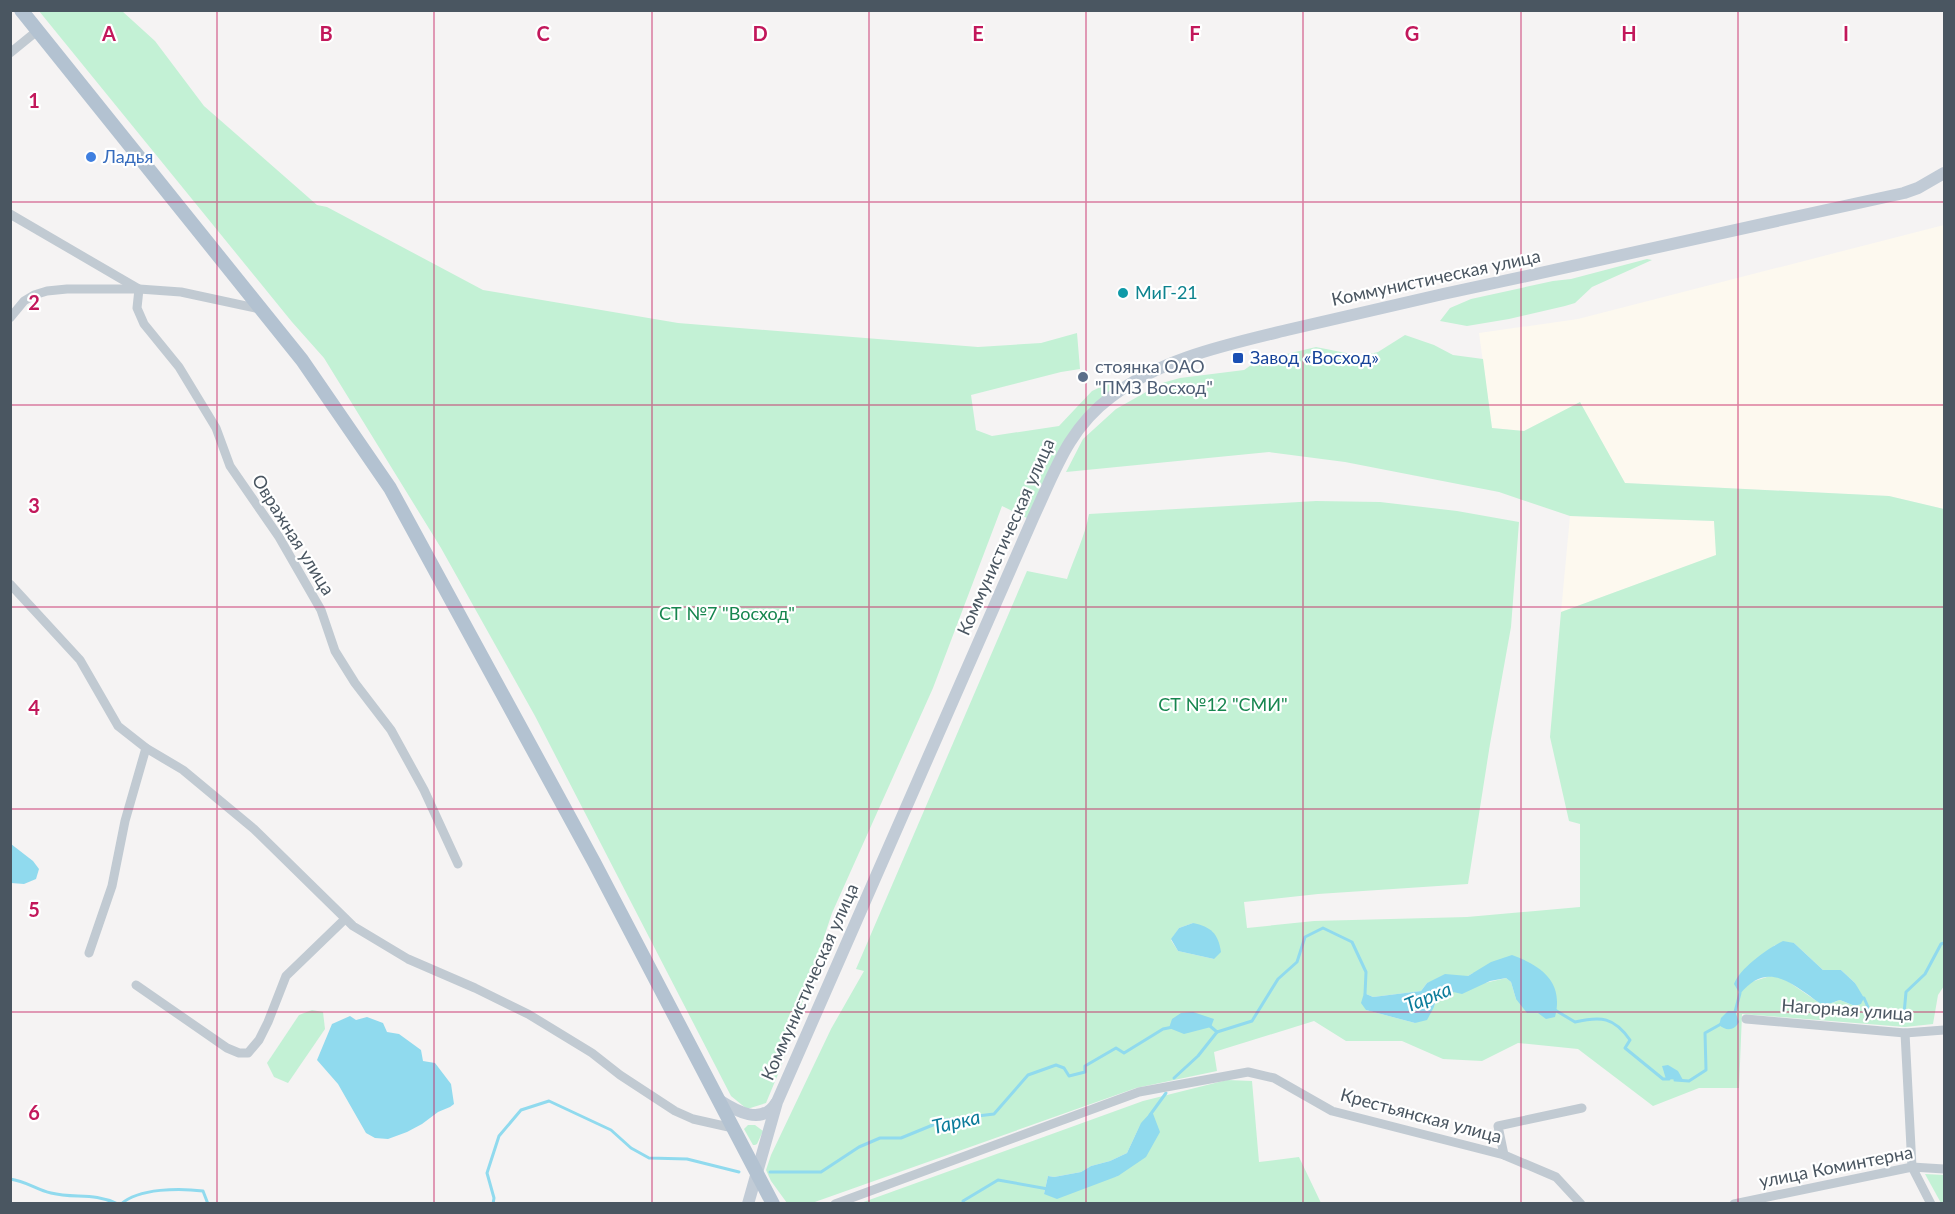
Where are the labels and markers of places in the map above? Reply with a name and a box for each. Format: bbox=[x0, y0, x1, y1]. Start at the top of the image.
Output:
place label: Ладья bbox=[102, 145, 153, 167]
marker: Ладья bbox=[84, 150, 98, 164]
place label: МиГ-21 bbox=[1135, 281, 1198, 303]
marker: МиГ-21 bbox=[1116, 286, 1130, 300]
place label: Завод «Восход» bbox=[1250, 346, 1379, 368]
marker: Завод «Восход» bbox=[1231, 351, 1245, 365]
place label: стоянка ОАО "ПМЗ Восход" bbox=[1095, 355, 1213, 398]
marker: стоянка ОАО "ПМЗ Восход" bbox=[1076, 370, 1090, 384]

